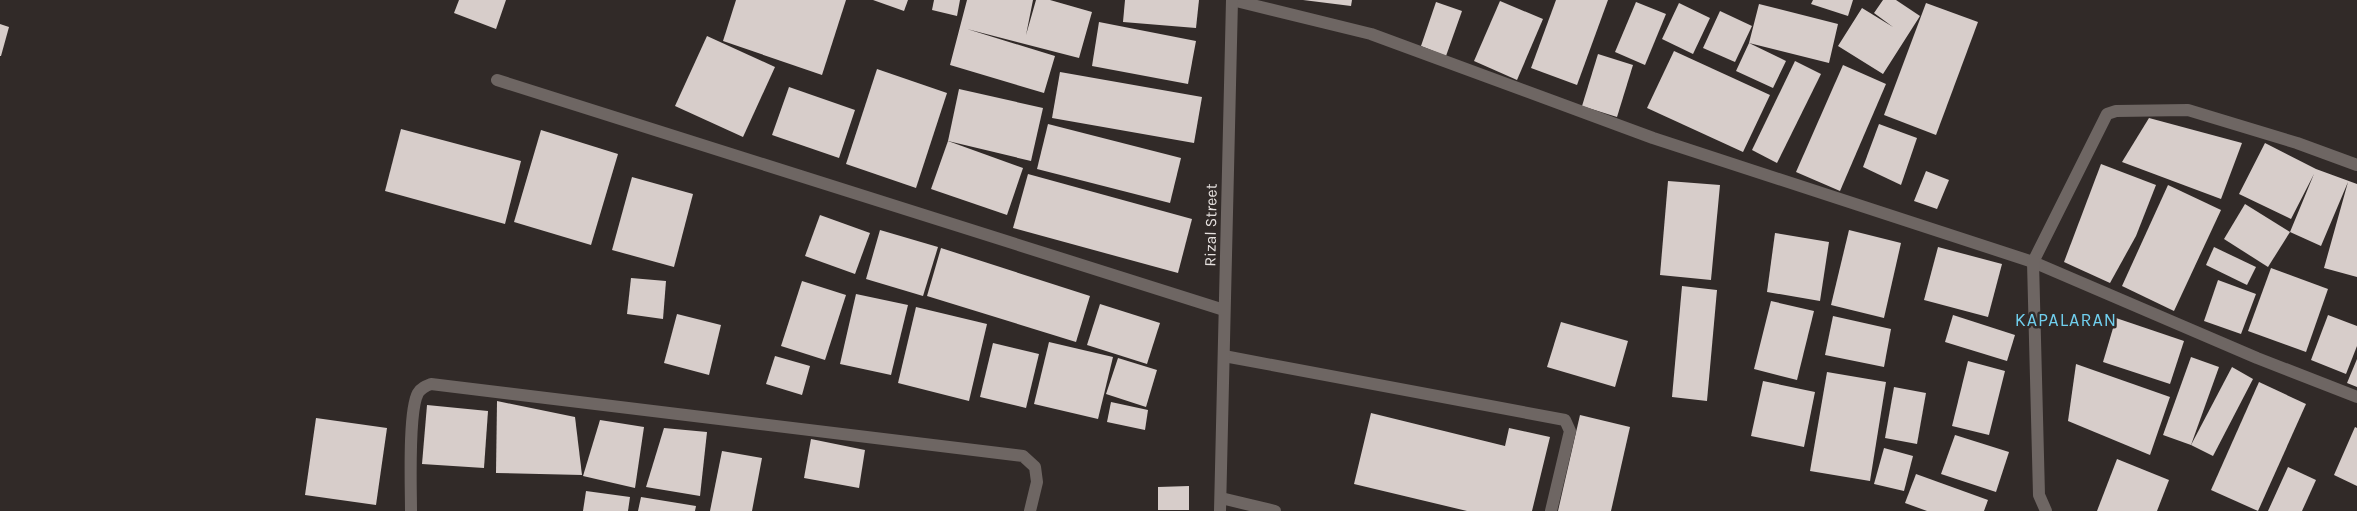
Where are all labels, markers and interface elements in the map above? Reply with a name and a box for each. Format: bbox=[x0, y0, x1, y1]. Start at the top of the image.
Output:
street label: Rizal Street bbox=[1200, 183, 1221, 267]
district label: KAPALARAN bbox=[2015, 309, 2117, 331]

